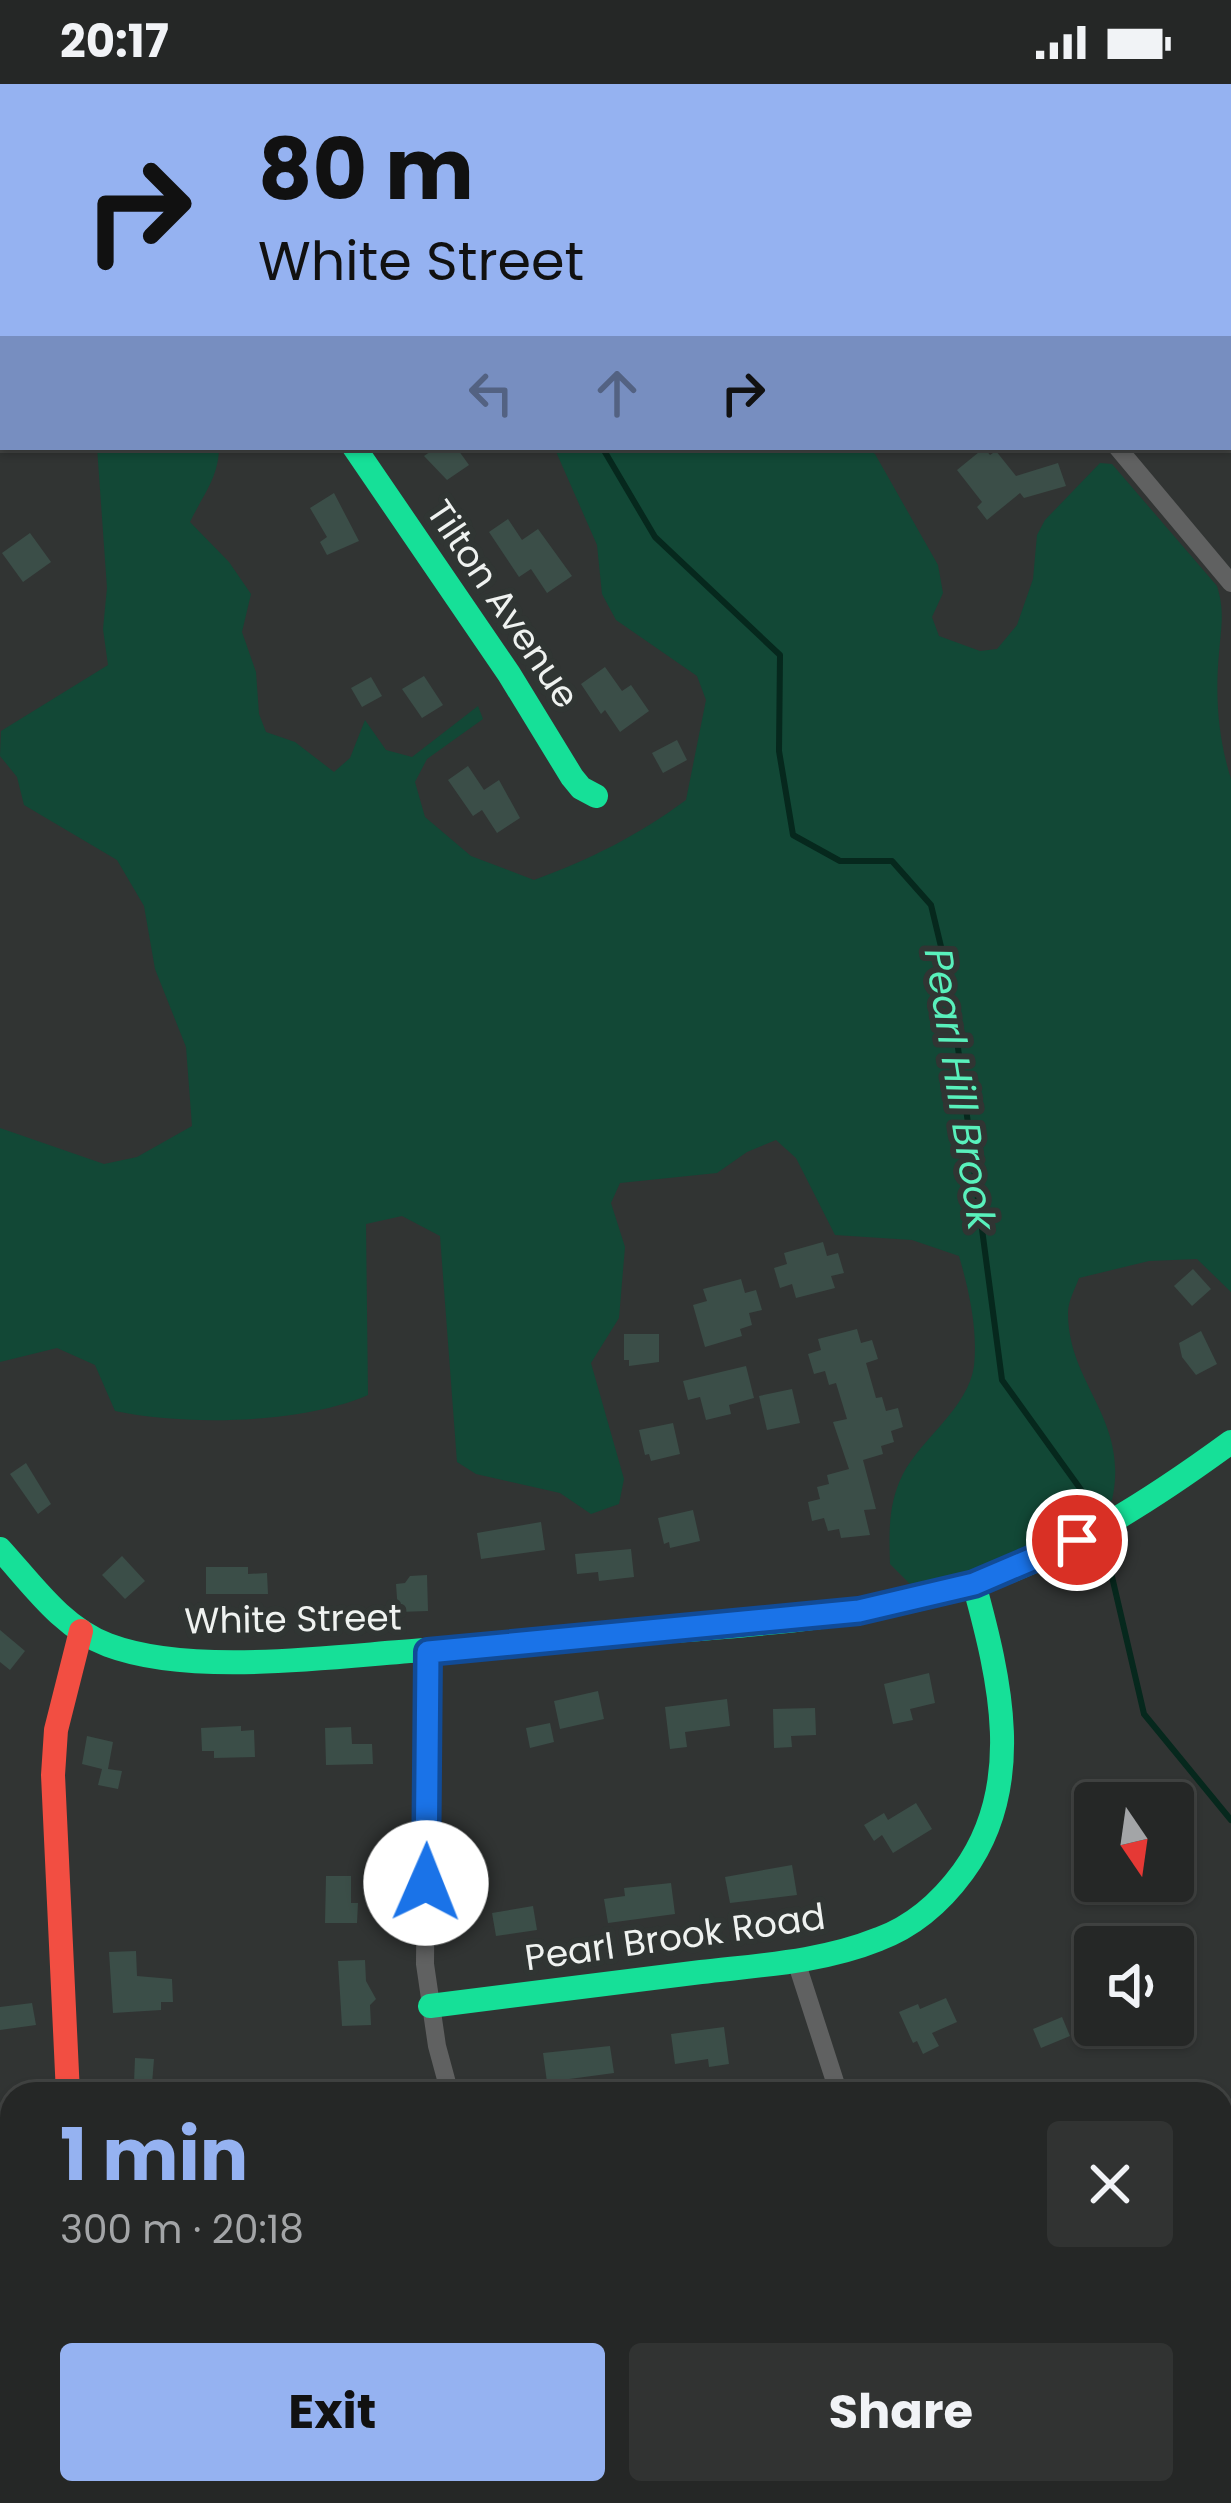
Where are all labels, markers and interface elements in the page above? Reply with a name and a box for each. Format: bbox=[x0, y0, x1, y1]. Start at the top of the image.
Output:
text: 20:17 bbox=[60, 10, 169, 73]
text: 80 m bbox=[258, 111, 474, 228]
icon: right bbox=[60, 132, 216, 288]
text: White Street bbox=[258, 223, 584, 299]
icon: left bbox=[458, 360, 524, 426]
icon: ahead bbox=[584, 360, 650, 426]
icon: right bbox=[710, 360, 776, 426]
street label: Tilton Avenue bbox=[414, 490, 592, 718]
water label: Pearl Hill Brook bbox=[911, 944, 1010, 1236]
pin bbox=[1026, 1489, 1128, 1591]
icon: arrive bbox=[1044, 1507, 1110, 1573]
street label: White Street bbox=[184, 1592, 402, 1646]
north arrow bbox=[1074, 1782, 1194, 1902]
map controls bbox=[1074, 1782, 1194, 2046]
position arrow bbox=[363, 1820, 489, 1946]
street label: Pearl Brook Road bbox=[522, 1891, 828, 1983]
button: sound bbox=[1074, 1926, 1194, 2046]
text: 1 min bbox=[60, 2104, 248, 2205]
button: close bbox=[1047, 2121, 1173, 2247]
text: 300 m · 20:18 bbox=[60, 2202, 304, 2257]
button: Exit bbox=[60, 2343, 605, 2481]
button: Share bbox=[629, 2343, 1173, 2481]

